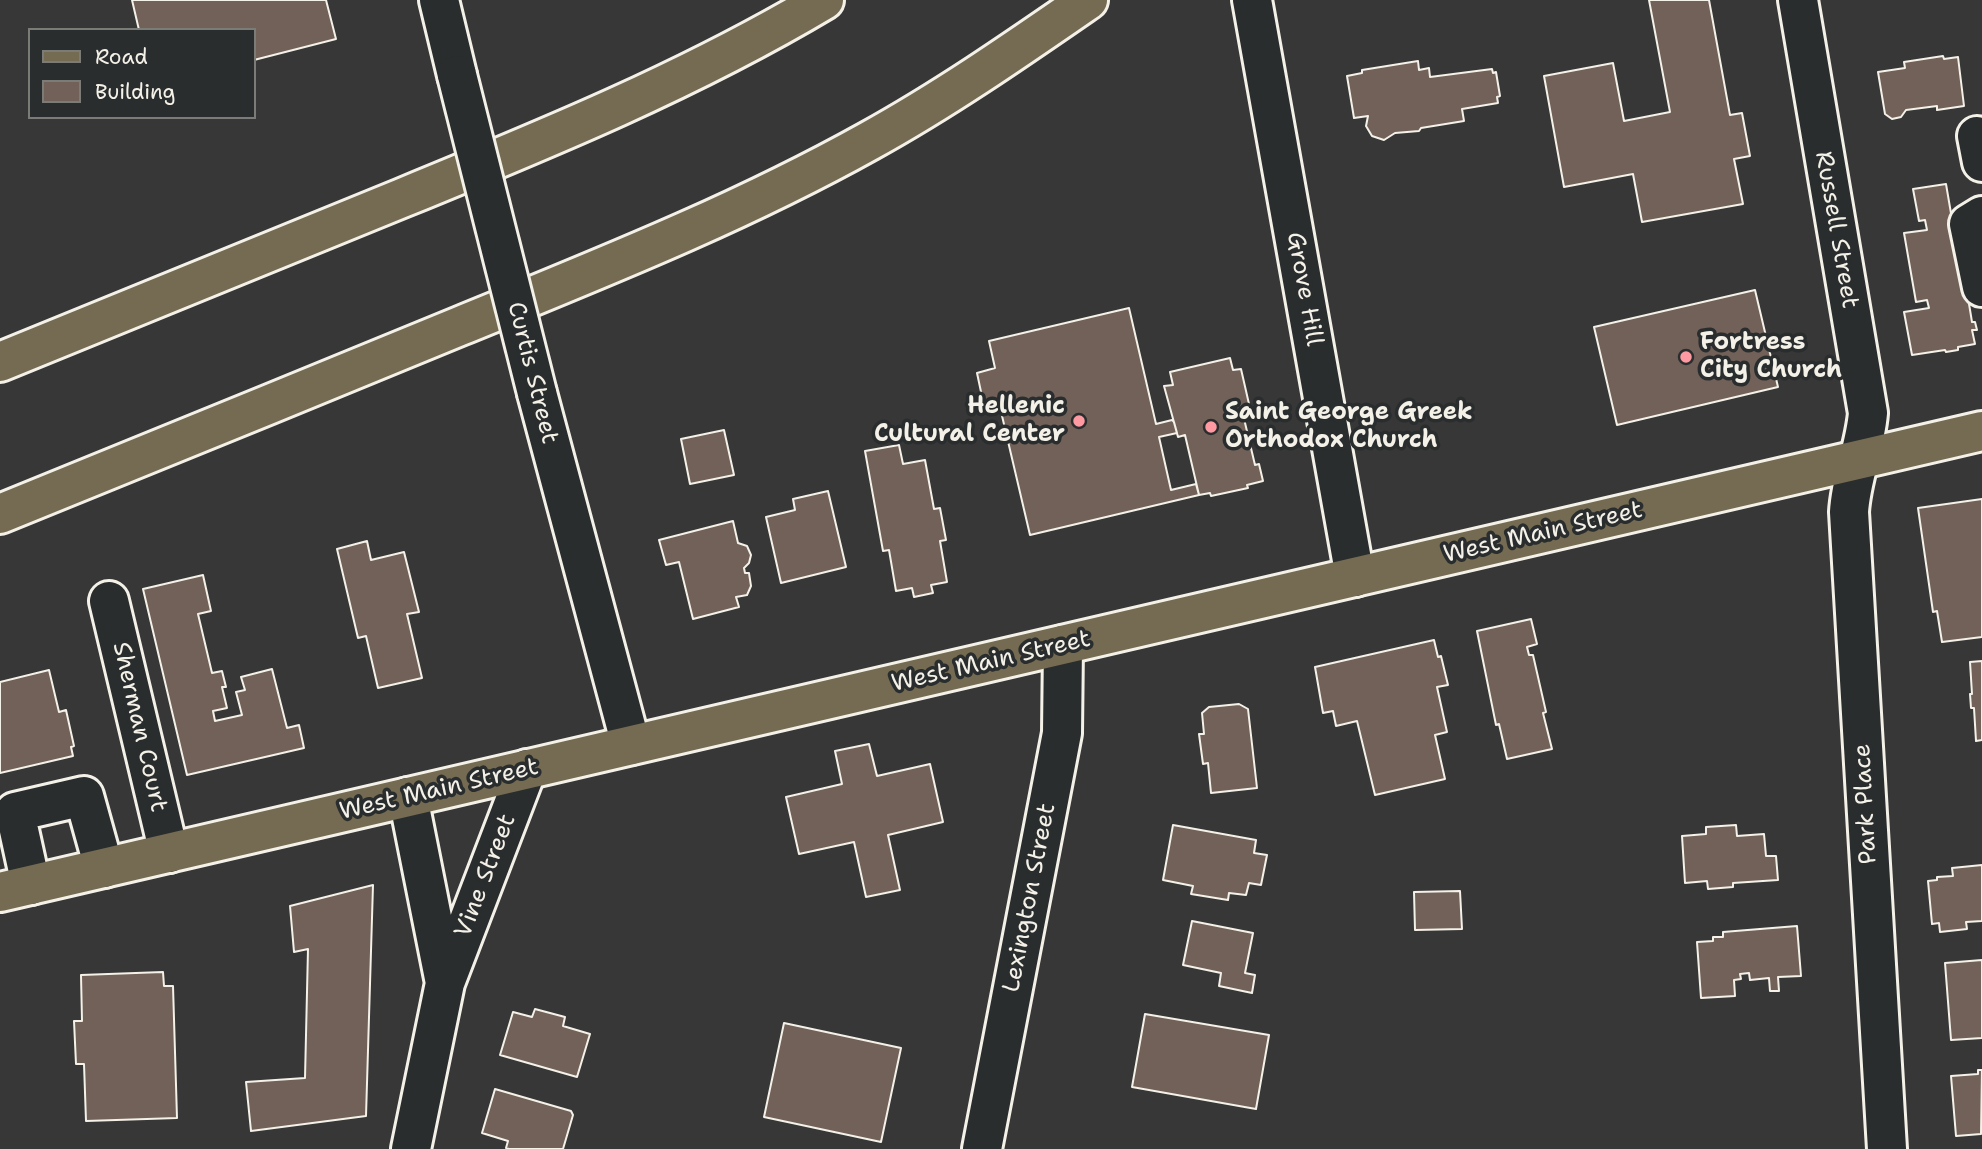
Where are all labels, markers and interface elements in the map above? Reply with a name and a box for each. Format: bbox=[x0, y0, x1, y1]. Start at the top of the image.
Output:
legend bbox=[28, 28, 256, 119]
text: Road bbox=[95, 43, 148, 71]
text: Building bbox=[95, 78, 175, 106]
street label: Russell Street bbox=[1808, 149, 1864, 311]
street label: Grove Hill bbox=[1280, 230, 1328, 348]
street label: Curtis Street bbox=[500, 299, 564, 447]
place label: Fortress City Church bbox=[1700, 329, 1842, 385]
marker: Fortress City Church bbox=[1678, 349, 1694, 365]
place label: Hellenic Cultural Center bbox=[874, 393, 1065, 449]
place label: Saint George Greek Orthodox Church bbox=[1225, 399, 1473, 455]
marker: Hellenic Cultural Center bbox=[1071, 413, 1087, 429]
marker: Saint George Greek Orthodox Church bbox=[1203, 419, 1219, 435]
street label: West Main Street bbox=[1441, 496, 1645, 570]
street label: West Main Street bbox=[889, 625, 1093, 699]
street label: Sherman Court bbox=[105, 639, 173, 815]
street label: Park Place bbox=[1848, 743, 1884, 865]
street label: West Main Street bbox=[337, 753, 541, 827]
street label: Lexington Street bbox=[998, 801, 1062, 995]
street label: Vine Street bbox=[449, 810, 523, 942]

